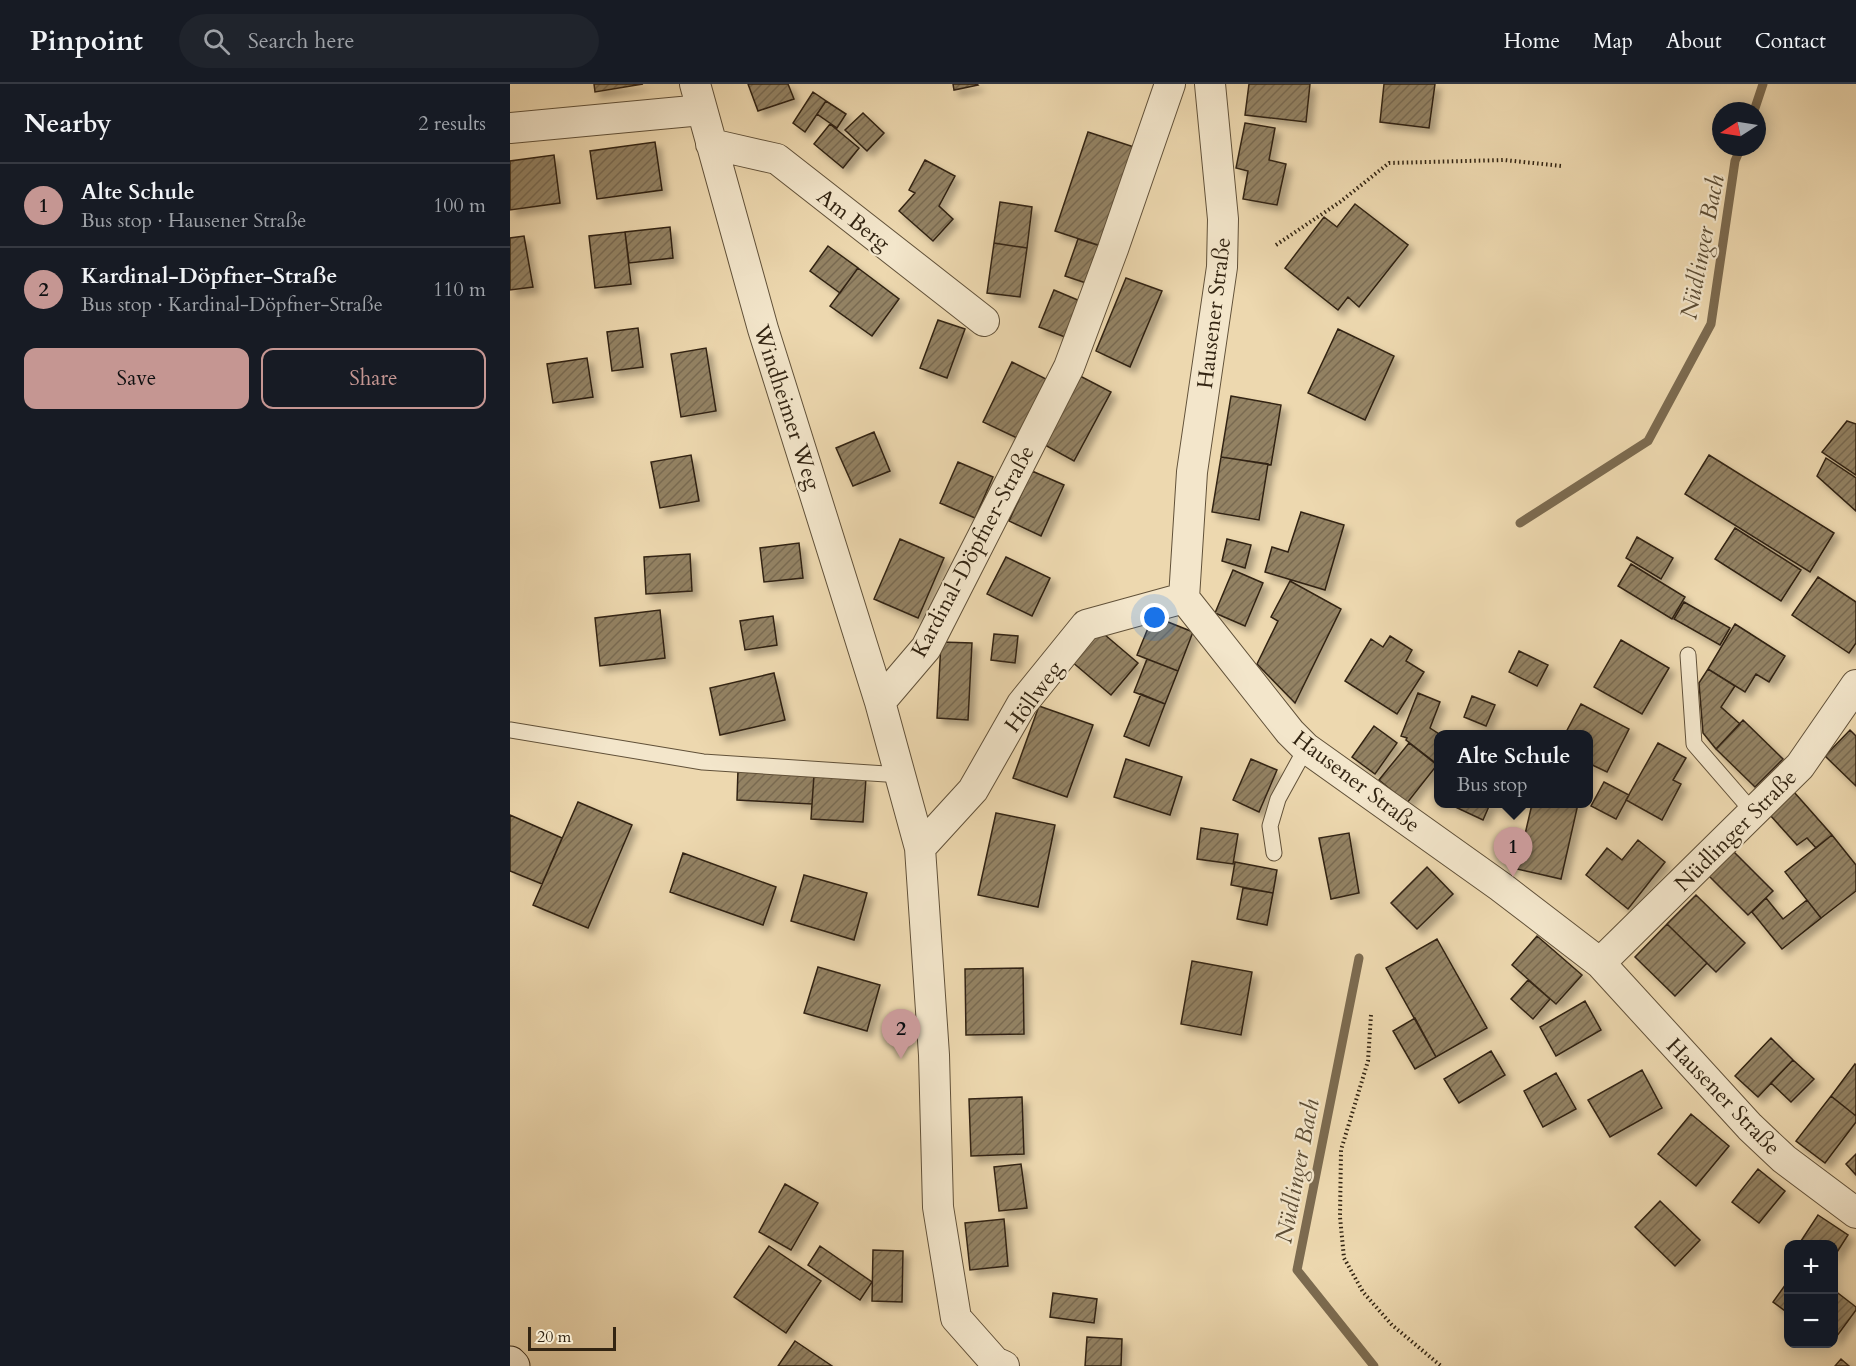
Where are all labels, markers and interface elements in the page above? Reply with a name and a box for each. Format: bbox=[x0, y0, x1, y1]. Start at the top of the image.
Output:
search box bbox=[179, 14, 599, 68]
text: Pinpoint bbox=[30, 22, 143, 60]
icon: search bbox=[200, 25, 233, 58]
text: Search here bbox=[248, 26, 354, 56]
text: Home bbox=[1504, 27, 1560, 56]
text: Map bbox=[1593, 27, 1633, 56]
text: About bbox=[1666, 27, 1722, 56]
text: Contact bbox=[1755, 27, 1826, 56]
north arrow bbox=[1712, 102, 1766, 156]
text: Nearby bbox=[24, 106, 112, 141]
text: 2 results bbox=[418, 110, 486, 137]
water label: Nüdlinger Bach bbox=[1672, 172, 1733, 322]
text: Alte Schule bbox=[81, 177, 195, 207]
street label: Am Berg bbox=[810, 182, 897, 258]
text: 1 bbox=[38, 192, 49, 219]
text: 100 m bbox=[433, 192, 486, 219]
text: Bus stop · Hausener Straße bbox=[81, 207, 306, 234]
street label: Hausener Straße bbox=[1190, 236, 1238, 391]
text: Kardinal-Döpfner-Straße bbox=[81, 261, 337, 291]
text: 2 bbox=[38, 276, 49, 303]
text: 110 m bbox=[433, 276, 486, 303]
text: Bus stop · Kardinal-Döpfner-Straße bbox=[81, 291, 383, 318]
street label: Windheimer Weg bbox=[746, 320, 828, 494]
button: Save bbox=[24, 348, 249, 409]
button: Share bbox=[261, 348, 486, 409]
street label: Kardinal-Döpfner-Straße bbox=[904, 440, 1042, 663]
your location bbox=[1140, 603, 1169, 632]
street label: Höllweg bbox=[998, 654, 1070, 738]
street label: Hausener Straße bbox=[1287, 724, 1426, 840]
popup bbox=[1434, 730, 1593, 808]
text: Alte Schule bbox=[1457, 741, 1570, 771]
street label: Nüdlinger Straße bbox=[1668, 763, 1803, 898]
text: Bus stop bbox=[1457, 771, 1528, 798]
pin: 1 bbox=[1494, 828, 1532, 877]
pin: 2 bbox=[882, 1010, 920, 1059]
street label: Hausener Straße bbox=[1660, 1031, 1787, 1162]
water label: Nüdlinger Bach bbox=[1267, 1096, 1328, 1246]
map controls bbox=[1784, 1240, 1838, 1348]
button: + bbox=[1784, 1240, 1838, 1294]
button: − bbox=[1784, 1294, 1838, 1348]
scale bar bbox=[528, 1324, 616, 1352]
text: 20 m bbox=[537, 1326, 571, 1348]

